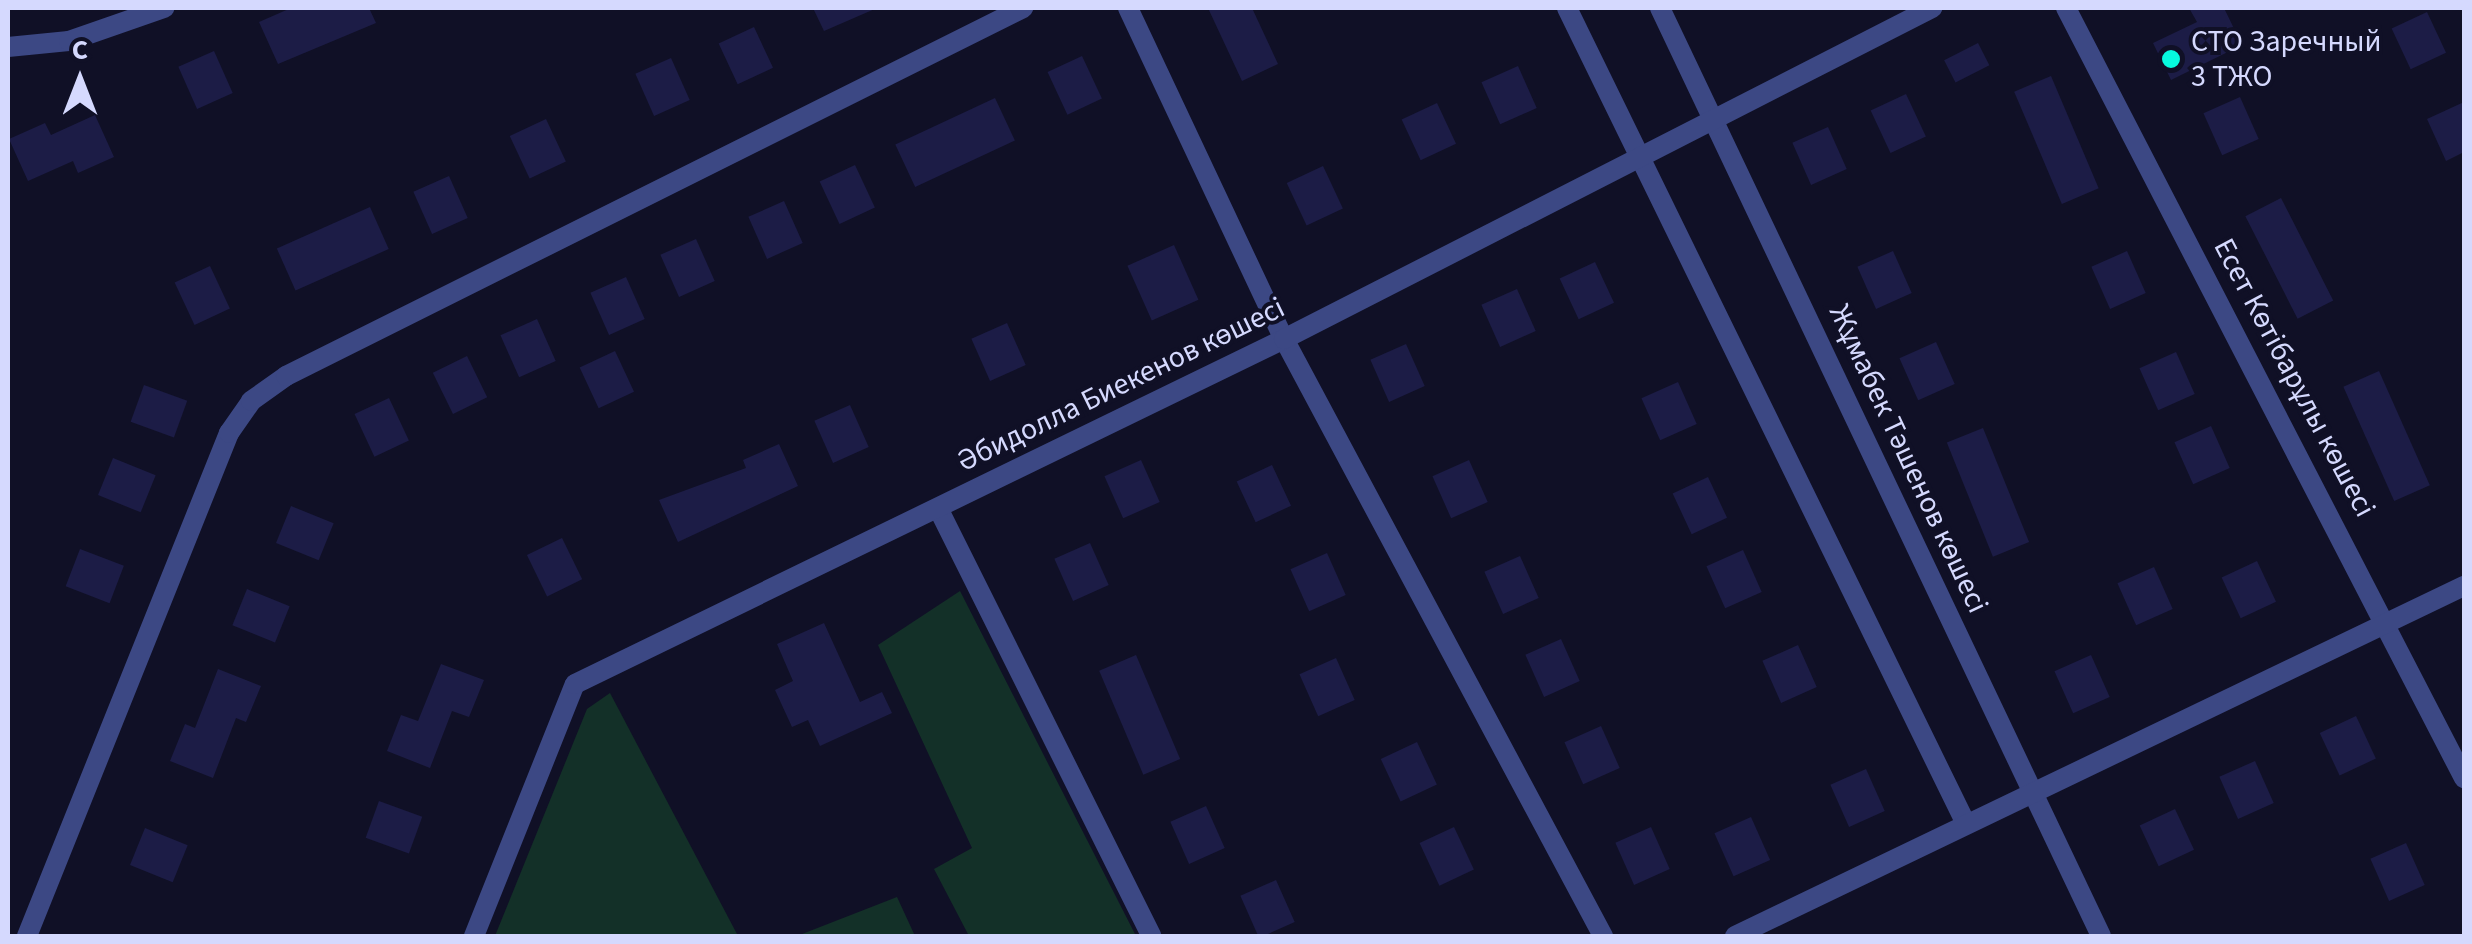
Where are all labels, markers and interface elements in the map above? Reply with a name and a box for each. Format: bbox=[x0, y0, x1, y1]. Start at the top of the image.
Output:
place label: СТО Заречный 3 ТЖО bbox=[2191, 24, 2381, 94]
north arrow bbox=[30, 30, 130, 130]
text: С bbox=[72, 30, 88, 70]
marker: СТО Заречный 3 ТЖО bbox=[2160, 48, 2182, 70]
street label: Есет Көтібарұлы көшесі bbox=[2205, 233, 2383, 523]
street label: Әбидолла Биекенов көшесі bbox=[951, 290, 1291, 480]
street label: Жұмабек Тәшенов көшесі bbox=[1821, 299, 1995, 619]

